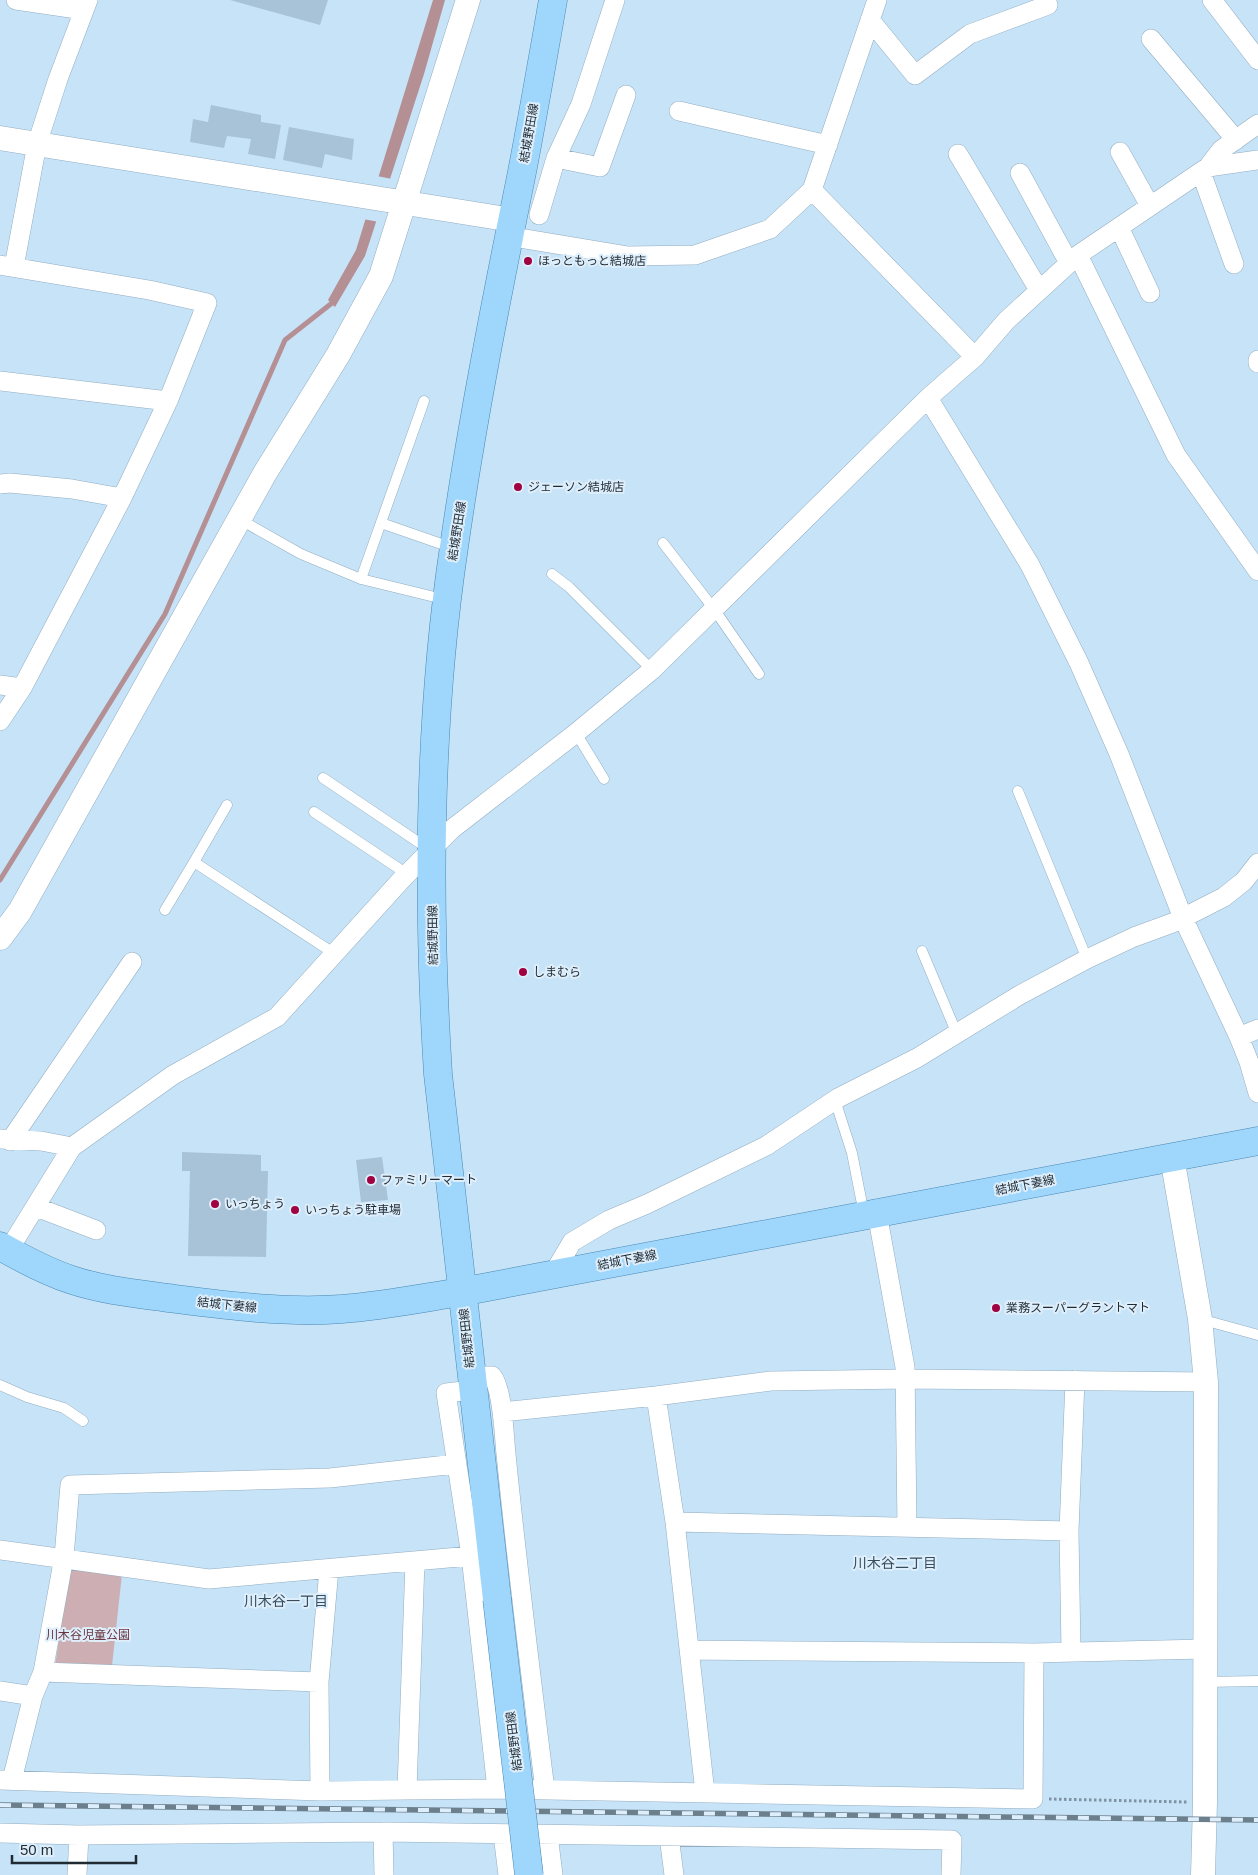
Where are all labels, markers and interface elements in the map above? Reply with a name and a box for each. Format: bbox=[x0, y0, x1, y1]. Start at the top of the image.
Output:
street label: 結城野田線 bbox=[517, 102, 541, 164]
place label: ほっともっと結城店 bbox=[538, 254, 646, 268]
marker: ほっともっと結城店 bbox=[522, 255, 534, 267]
place label: ジェーソン結城店 bbox=[528, 480, 624, 494]
marker: ジェーソン結城店 bbox=[512, 481, 524, 493]
street label: 結城野田線 bbox=[445, 500, 469, 562]
street label: 結城野田線 bbox=[425, 905, 441, 965]
place label: しまむら bbox=[533, 965, 581, 979]
marker: しまむら bbox=[517, 966, 529, 978]
street label: 結城下妻線 bbox=[994, 1172, 1056, 1198]
place label: ファミリーマート bbox=[381, 1173, 477, 1187]
marker: ファミリーマート bbox=[365, 1174, 377, 1186]
place label: いっちょう bbox=[225, 1197, 285, 1211]
marker: いっちょう bbox=[209, 1198, 221, 1210]
place label: いっちょう駐車場 bbox=[305, 1203, 401, 1217]
marker: いっちょう駐車場 bbox=[289, 1204, 301, 1216]
street label: 結城下妻線 bbox=[596, 1247, 658, 1273]
street label: 結城下妻線 bbox=[196, 1295, 258, 1315]
place label: 業務スーパーグラントマト bbox=[1006, 1301, 1150, 1315]
marker: 業務スーパーグラントマト bbox=[990, 1302, 1002, 1314]
street label: 結城野田線 bbox=[457, 1307, 477, 1369]
district label: 川木谷二丁目 bbox=[853, 1555, 937, 1571]
district label: 川木谷一丁目 bbox=[244, 1593, 328, 1609]
park label: 川木谷児童公園 bbox=[46, 1628, 130, 1642]
street label: 結城野田線 bbox=[503, 1710, 525, 1772]
scale bar bbox=[12, 1832, 136, 1864]
text: 50 m bbox=[20, 1841, 53, 1858]

